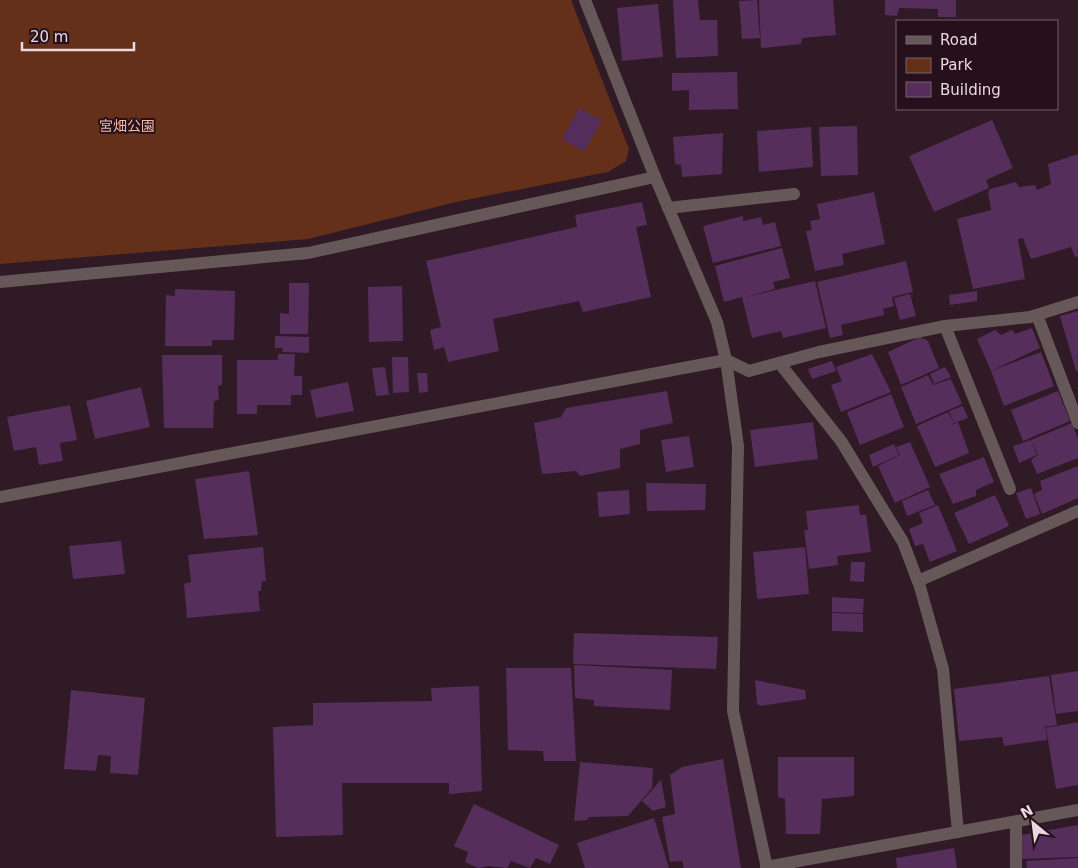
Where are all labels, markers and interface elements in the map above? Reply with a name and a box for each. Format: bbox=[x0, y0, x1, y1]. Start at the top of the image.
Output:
scale bar bbox=[22, 20, 135, 52]
legend bbox=[896, 20, 1058, 110]
text: 20 m bbox=[30, 28, 68, 46]
text: Road bbox=[940, 31, 978, 49]
text: Park bbox=[940, 56, 973, 74]
text: Building bbox=[940, 81, 1001, 99]
park label: 宮畑公園 bbox=[99, 118, 155, 134]
north arrow bbox=[1008, 798, 1058, 848]
text: N bbox=[1018, 802, 1036, 821]

